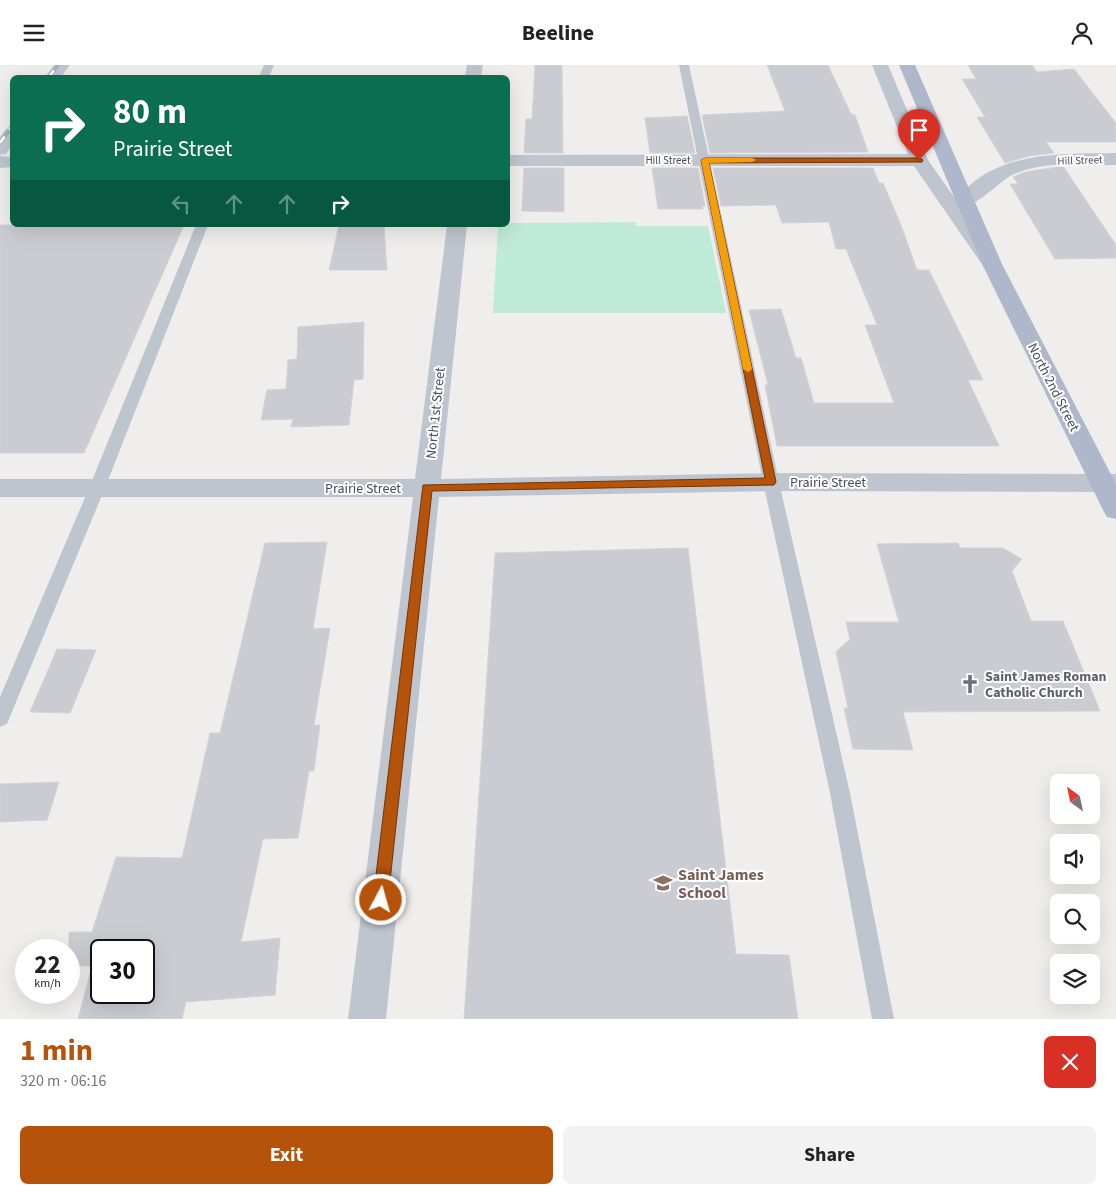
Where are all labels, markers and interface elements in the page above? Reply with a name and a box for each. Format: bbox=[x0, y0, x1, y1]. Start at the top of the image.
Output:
text: Beeline bbox=[522, 17, 594, 49]
icon: menu bbox=[20, 19, 48, 47]
icon: person bbox=[1068, 19, 1096, 47]
text: 80 m bbox=[113, 87, 187, 137]
icon: right bbox=[30, 95, 95, 160]
pin bbox=[898, 109, 940, 160]
icon: arrive bbox=[905, 116, 933, 144]
text: Prairie Street bbox=[113, 133, 233, 165]
street label: Hill Street bbox=[1057, 152, 1103, 169]
street label: Hill Street bbox=[645, 153, 691, 168]
icon: left bbox=[167, 190, 195, 218]
icon: ahead bbox=[220, 190, 248, 218]
icon: ahead bbox=[273, 190, 301, 218]
icon: right bbox=[326, 190, 354, 218]
street label: North 2nd Street bbox=[1022, 340, 1084, 435]
street label: North 1st Street bbox=[421, 366, 451, 460]
street label: Prairie Street bbox=[790, 473, 866, 493]
street label: Prairie Street bbox=[325, 479, 401, 499]
place label: Saint James Roman Catholic Church bbox=[985, 667, 1107, 703]
church icon: Saint James Roman Catholic Church bbox=[959, 673, 981, 695]
north arrow bbox=[1050, 774, 1100, 824]
map controls bbox=[1050, 774, 1100, 1004]
button: sound bbox=[1050, 834, 1100, 884]
place label: Saint James School bbox=[678, 864, 764, 904]
school or university icon: Saint James School bbox=[652, 872, 674, 894]
position arrow bbox=[354, 873, 406, 925]
button: search bbox=[1050, 894, 1100, 944]
speed limit sign: 30 bbox=[90, 939, 155, 1004]
text: 22 bbox=[34, 947, 61, 983]
button: layers bbox=[1050, 954, 1100, 1004]
text: km/h bbox=[34, 975, 61, 992]
text: 1 min bbox=[20, 1029, 93, 1072]
button: close bbox=[1044, 1036, 1096, 1088]
text: 320 m · 06:16 bbox=[20, 1070, 107, 1092]
button: Exit bbox=[20, 1126, 553, 1184]
button: Share bbox=[563, 1126, 1096, 1184]

